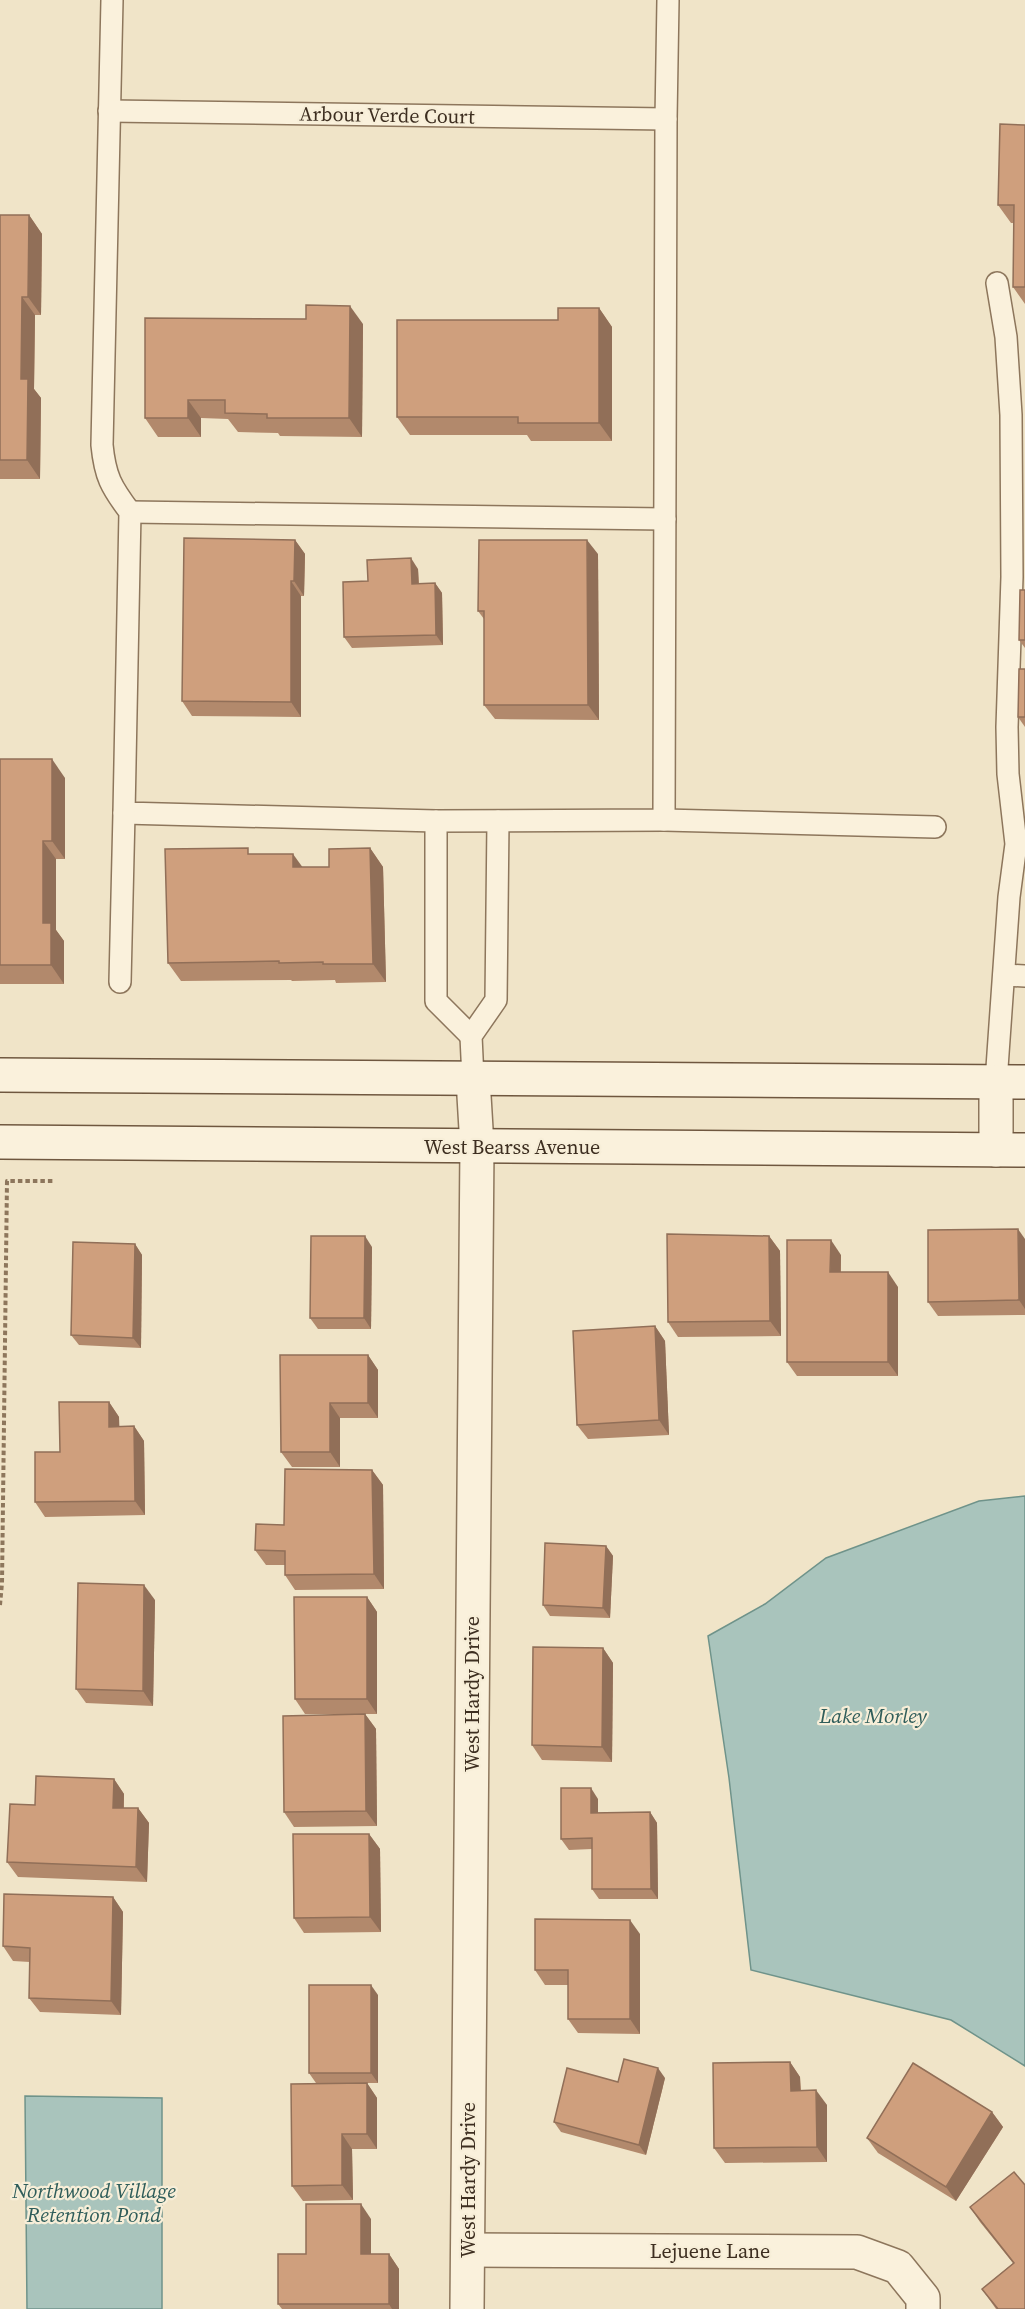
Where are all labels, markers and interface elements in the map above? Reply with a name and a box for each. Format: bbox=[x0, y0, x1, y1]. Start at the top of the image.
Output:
street label: Arbour Verde Court bbox=[299, 99, 475, 131]
street label: West Bearss Avenue bbox=[424, 1133, 600, 1161]
street label: West Hardy Drive bbox=[458, 1616, 486, 1772]
water label: Lake Morley bbox=[818, 1701, 928, 1730]
street label: West Hardy Drive bbox=[454, 2102, 482, 2258]
water label: Northwood Village Retention Pond bbox=[11, 2176, 176, 2229]
street label: Lejuene Lane bbox=[650, 2237, 770, 2265]

